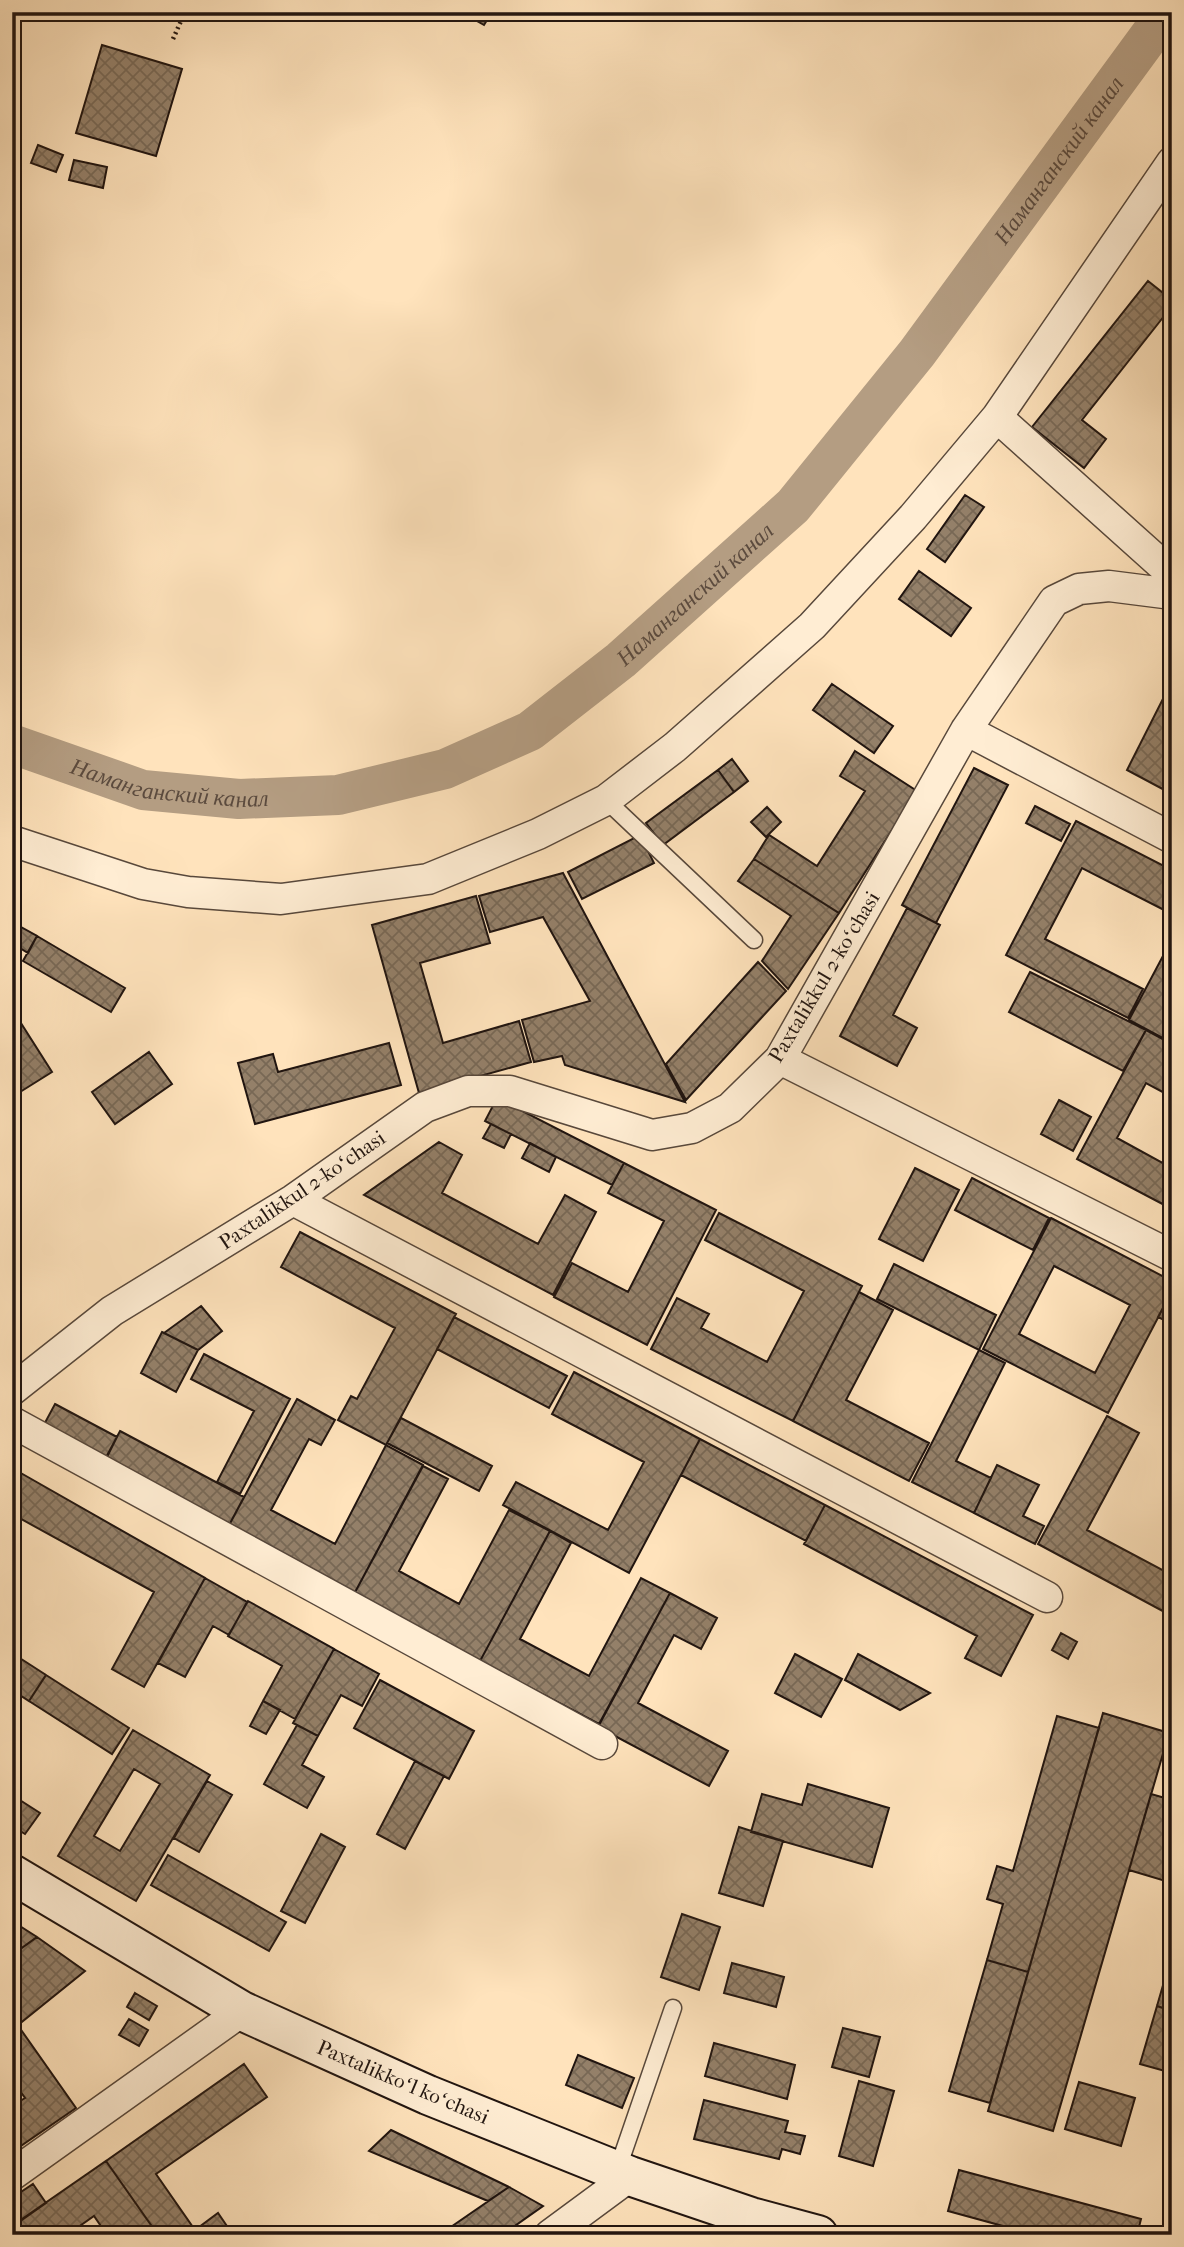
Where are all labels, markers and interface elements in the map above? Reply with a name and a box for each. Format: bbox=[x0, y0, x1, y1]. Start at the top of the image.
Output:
water label: Наманганский канал bbox=[987, 71, 1129, 250]
water label: Наманганский канал bbox=[610, 517, 779, 672]
water label: Наманганский канал bbox=[66, 752, 269, 813]
street label: Paxtalikkul 2-koʻchasi bbox=[763, 887, 885, 1067]
street label: Paxtalikkul 2-koʻchasi bbox=[214, 1125, 390, 1255]
street label: Paxtalikkoʻl koʻchasi bbox=[313, 2035, 493, 2129]

